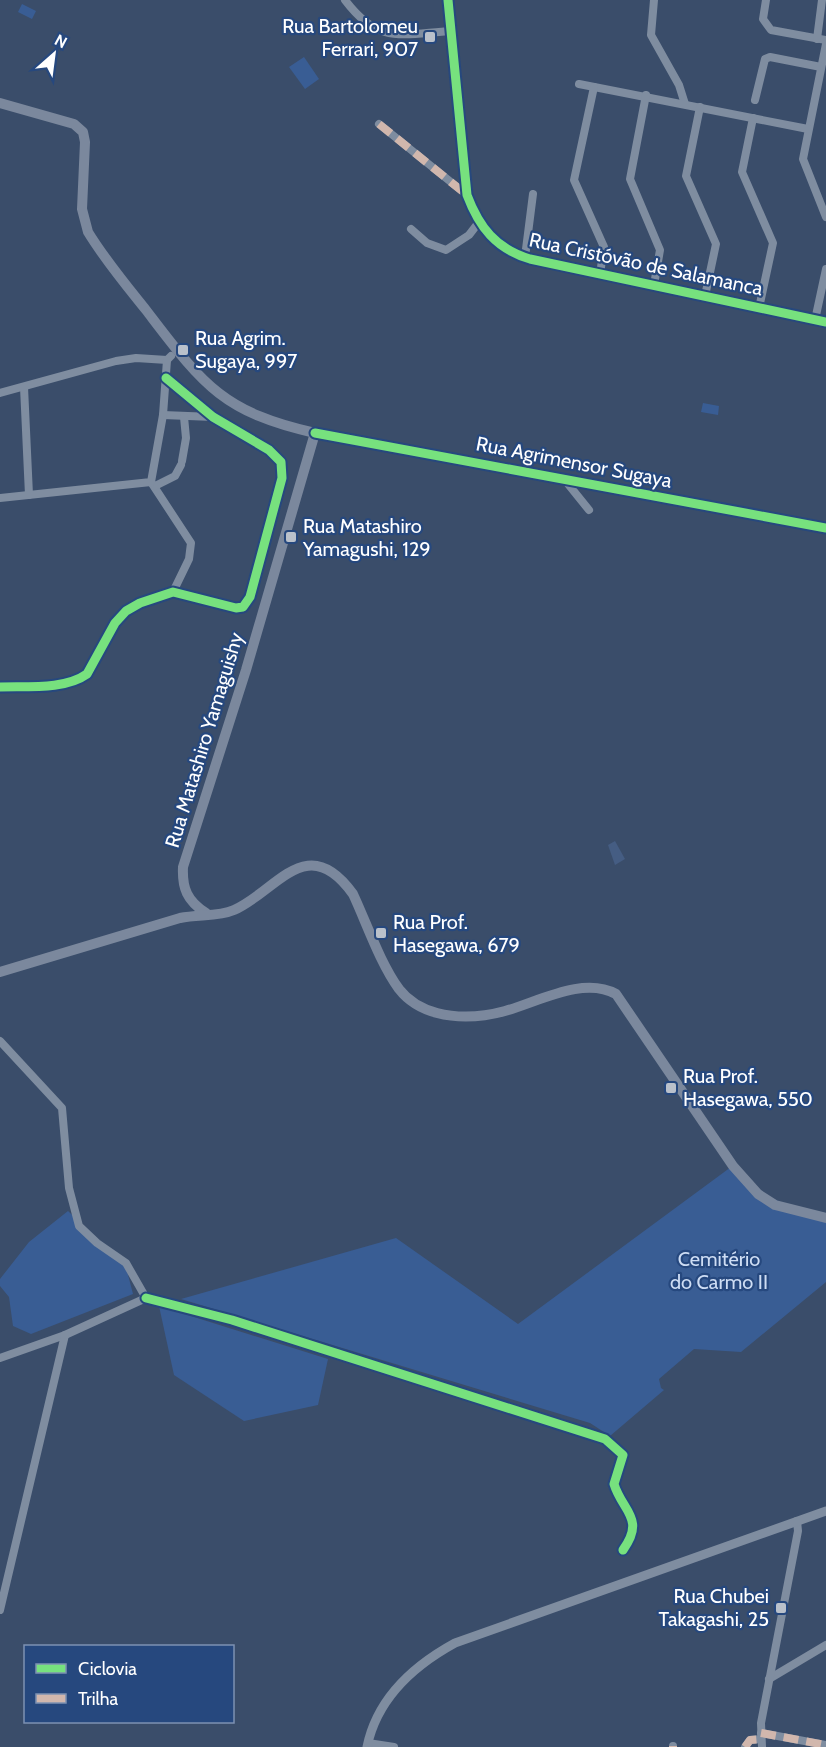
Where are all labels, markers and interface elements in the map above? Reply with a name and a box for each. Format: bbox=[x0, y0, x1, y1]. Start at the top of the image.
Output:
place label: Rua Bartolomeu Ferrari, 907 bbox=[282, 14, 418, 61]
north arrow bbox=[24, 24, 84, 84]
text: N bbox=[51, 30, 70, 52]
marker: Rua Bartolomeu Ferrari, 907 bbox=[423, 30, 437, 44]
street label: Rua Cristóvão de Salamanca bbox=[527, 228, 765, 301]
place label: Rua Agrim. Sugaya, 997 bbox=[195, 326, 297, 373]
marker: Rua Agrim. Sugaya, 997 bbox=[176, 343, 190, 357]
street label: Rua Agrimensor Sugaya bbox=[474, 431, 674, 493]
place label: Rua Matashiro Yamagushi, 129 bbox=[302, 514, 431, 561]
marker: Rua Matashiro Yamagushi, 129 bbox=[284, 530, 298, 544]
street label: Rua Matashiro Yamaguishy bbox=[160, 630, 248, 850]
place label: Rua Prof. Hasegawa, 679 bbox=[393, 910, 520, 957]
marker: Rua Prof. Hasegawa, 679 bbox=[374, 926, 388, 940]
place label: Rua Prof. Hasegawa, 550 bbox=[683, 1064, 813, 1111]
marker: Rua Prof. Hasegawa, 550 bbox=[664, 1081, 678, 1095]
park label: Cemitério do Carmo II bbox=[670, 1247, 768, 1294]
place label: Rua Chubei Takagashi, 25 bbox=[658, 1584, 769, 1631]
marker: Rua Chubei Takagashi, 25 bbox=[774, 1601, 788, 1615]
legend bbox=[24, 1645, 234, 1723]
text: Ciclovia bbox=[78, 1658, 137, 1680]
text: Trilha bbox=[78, 1688, 119, 1710]

